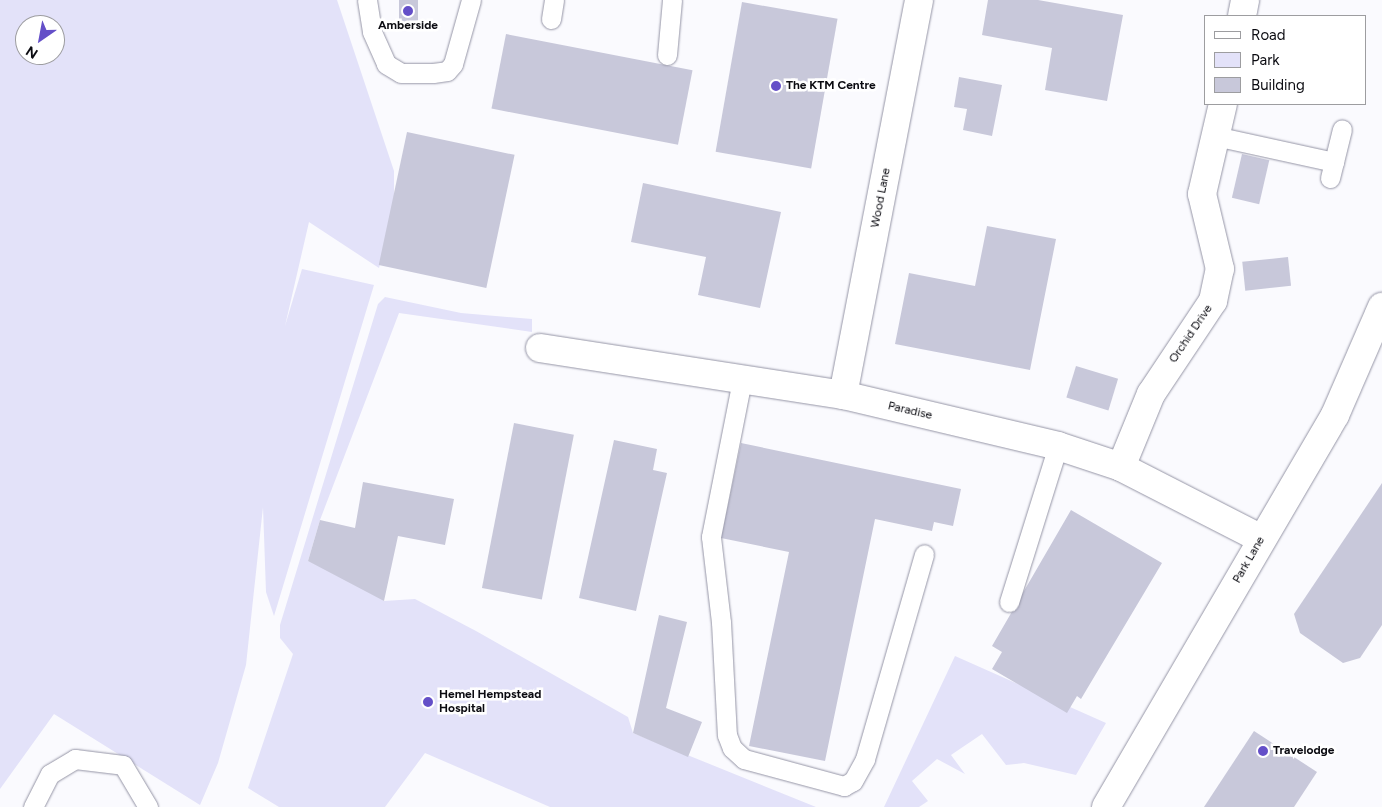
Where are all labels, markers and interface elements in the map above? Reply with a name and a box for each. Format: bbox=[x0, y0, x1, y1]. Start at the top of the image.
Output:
marker: Amberside bbox=[402, 5, 414, 17]
north arrow bbox=[15, 15, 65, 65]
legend bbox=[1204, 15, 1367, 105]
place label: Amberside bbox=[378, 19, 438, 33]
text: Road bbox=[1251, 26, 1286, 44]
text: N bbox=[23, 42, 41, 62]
text: Park bbox=[1251, 51, 1280, 69]
text: Building bbox=[1251, 76, 1305, 94]
place label: The KTM Centre bbox=[786, 79, 876, 93]
marker: The KTM Centre bbox=[770, 80, 782, 92]
street label: Wood Lane bbox=[868, 167, 894, 229]
street label: Orchid Drive bbox=[1166, 302, 1216, 366]
street label: Paradise bbox=[886, 399, 934, 423]
street label: Park Lane bbox=[1230, 534, 1268, 586]
place label: Hemel Hempstead Hospital bbox=[439, 688, 541, 716]
marker: Hemel Hempstead Hospital bbox=[421, 695, 435, 709]
place label: Travelodge bbox=[1273, 744, 1334, 758]
marker: Travelodge bbox=[1257, 745, 1269, 757]

